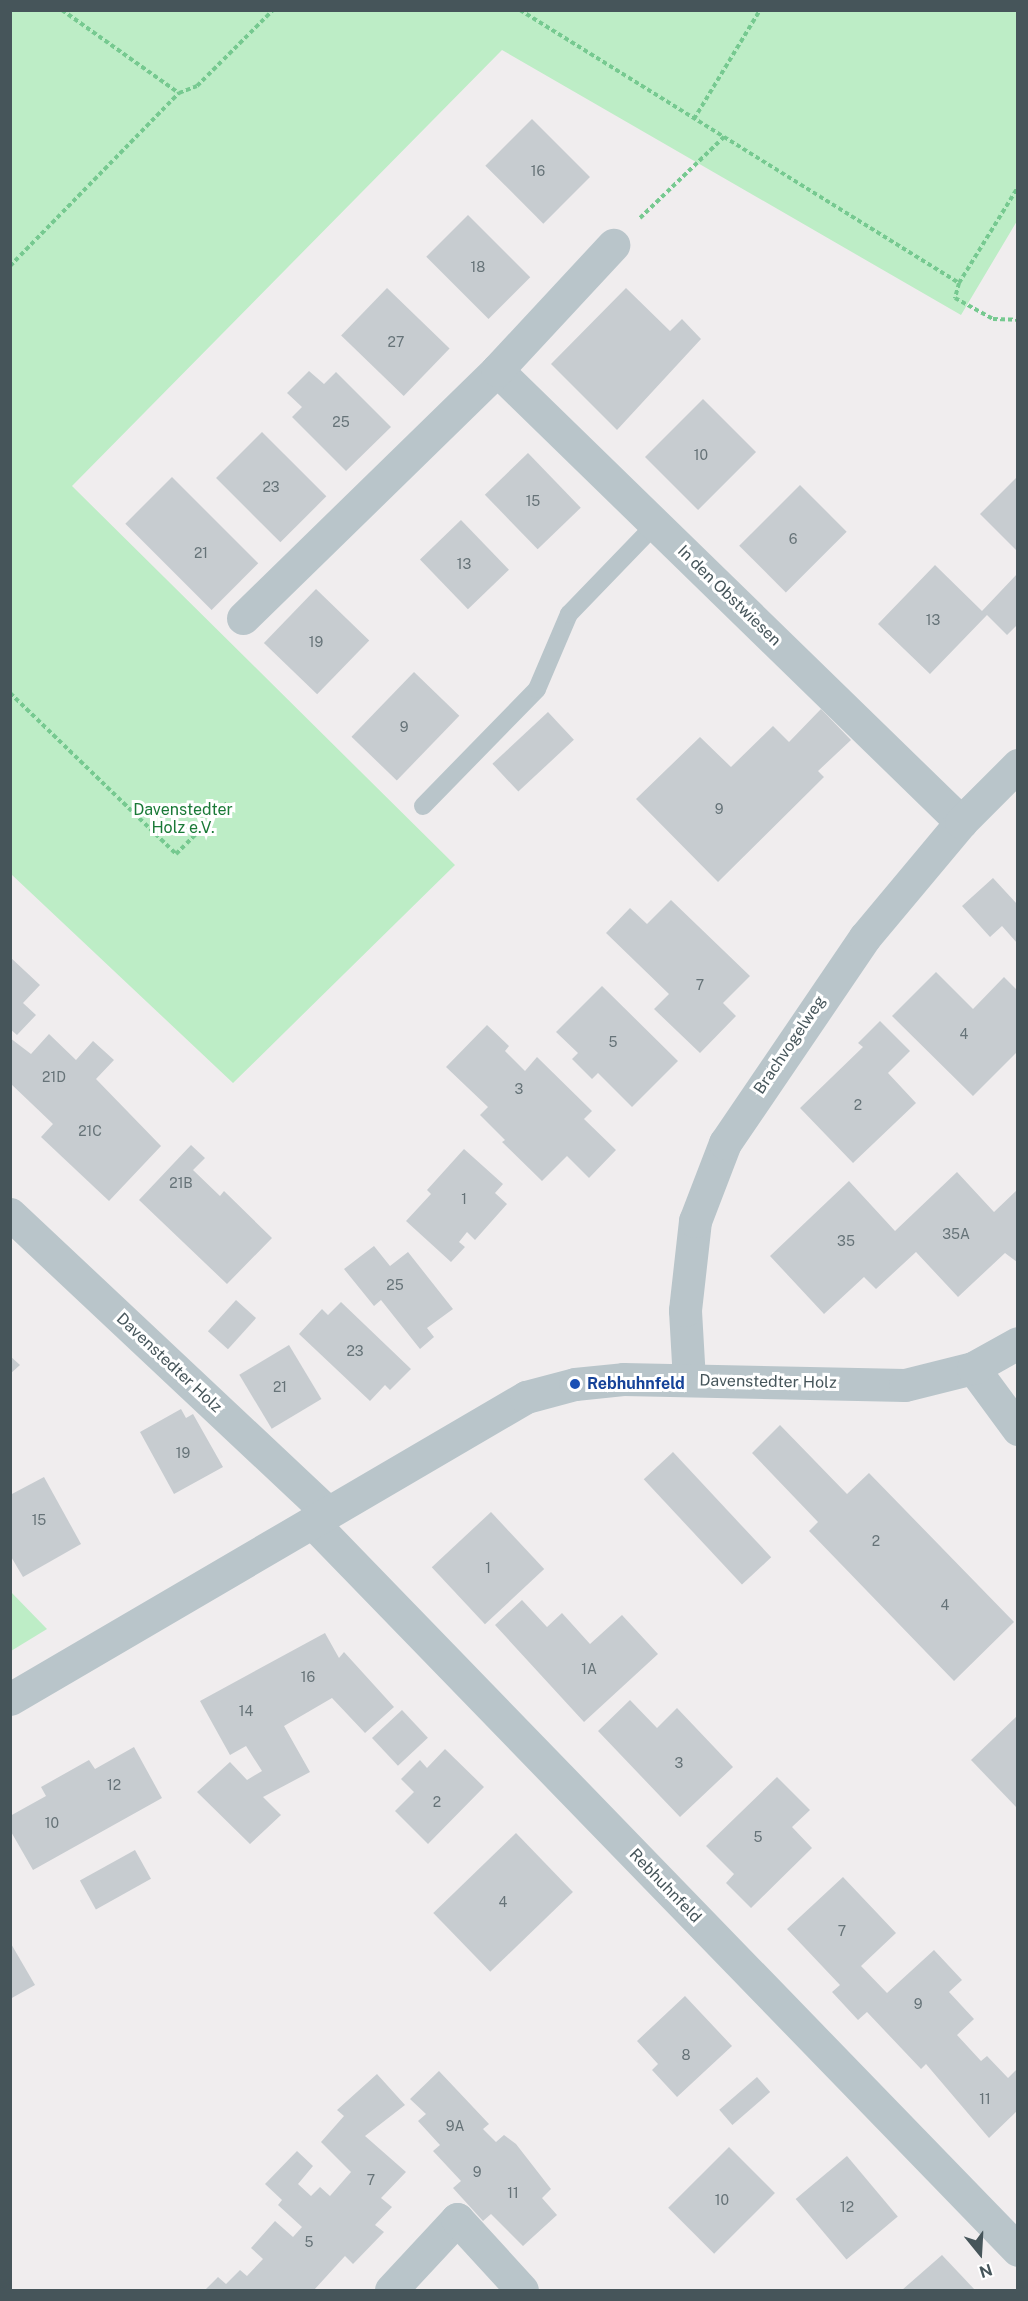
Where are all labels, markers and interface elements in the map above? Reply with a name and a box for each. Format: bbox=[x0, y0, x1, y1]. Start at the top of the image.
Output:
house number: 16 bbox=[531, 163, 545, 179]
house number: 18 bbox=[471, 259, 485, 275]
house number: 27 bbox=[388, 334, 404, 350]
house number: 25 bbox=[332, 414, 350, 430]
house number: 10 bbox=[694, 447, 708, 463]
house number: 23 bbox=[262, 479, 280, 495]
house number: 15 bbox=[526, 493, 540, 509]
house number: 6 bbox=[789, 531, 797, 547]
street label: In den Obstwiesen bbox=[673, 542, 785, 650]
house number: 21 bbox=[194, 545, 208, 561]
house number: 13 bbox=[457, 556, 471, 572]
house number: 13 bbox=[926, 612, 940, 628]
house number: 19 bbox=[309, 634, 323, 650]
house number: 9 bbox=[400, 719, 408, 735]
park label: Davenstedter Holz e.V. bbox=[133, 800, 233, 838]
house number: 9 bbox=[715, 801, 723, 817]
house number: 7 bbox=[696, 977, 704, 993]
street label: Brachvogelweg bbox=[750, 992, 830, 1098]
house number: 4 bbox=[960, 1026, 968, 1042]
house number: 5 bbox=[609, 1034, 617, 1050]
house number: 21D bbox=[42, 1069, 66, 1085]
house number: 3 bbox=[515, 1081, 523, 1097]
house number: 2 bbox=[854, 1097, 862, 1113]
house number: 21C bbox=[78, 1123, 102, 1139]
house number: 21B bbox=[169, 1175, 193, 1191]
house number: 1 bbox=[461, 1191, 467, 1207]
house number: 35A bbox=[942, 1226, 970, 1242]
house number: 35 bbox=[837, 1233, 855, 1249]
house number: 25 bbox=[386, 1277, 404, 1293]
street label: Davenstedter Holz bbox=[112, 1309, 226, 1417]
house number: 23 bbox=[346, 1343, 364, 1359]
street label: Davenstedter Holz bbox=[699, 1371, 837, 1393]
place label: Rebhuhnfeld bbox=[587, 1374, 685, 1394]
marker: Rebhuhnfeld bbox=[568, 1377, 582, 1391]
house number: 21 bbox=[273, 1379, 287, 1395]
house number: 19 bbox=[176, 1445, 190, 1461]
house number: 15 bbox=[32, 1512, 46, 1528]
house number: 2 bbox=[872, 1533, 880, 1549]
house number: 1 bbox=[485, 1560, 491, 1576]
house number: 4 bbox=[941, 1597, 949, 1613]
house number: 1A bbox=[581, 1661, 597, 1677]
house number: 16 bbox=[301, 1669, 315, 1685]
house number: 14 bbox=[239, 1703, 253, 1719]
house number: 3 bbox=[675, 1755, 683, 1771]
house number: 12 bbox=[107, 1777, 121, 1793]
house number: 2 bbox=[433, 1794, 441, 1810]
house number: 10 bbox=[45, 1815, 59, 1831]
house number: 5 bbox=[754, 1829, 762, 1845]
street label: Rebhuhnfeld bbox=[625, 1845, 705, 1927]
house number: 4 bbox=[499, 1894, 507, 1910]
house number: 7 bbox=[838, 1923, 846, 1939]
house number: 9 bbox=[914, 1996, 922, 2012]
house number: 8 bbox=[681, 2047, 691, 2063]
house number: 11 bbox=[979, 2091, 991, 2107]
house number: 9A bbox=[446, 2118, 464, 2134]
house number: 9 bbox=[473, 2164, 481, 2180]
house number: 7 bbox=[367, 2172, 375, 2188]
house number: 11 bbox=[507, 2185, 519, 2201]
house number: 10 bbox=[715, 2192, 729, 2208]
house number: 12 bbox=[840, 2199, 854, 2215]
north arrow bbox=[950, 2223, 1010, 2283]
house number: 5 bbox=[305, 2234, 313, 2250]
text: N bbox=[977, 2260, 995, 2282]

